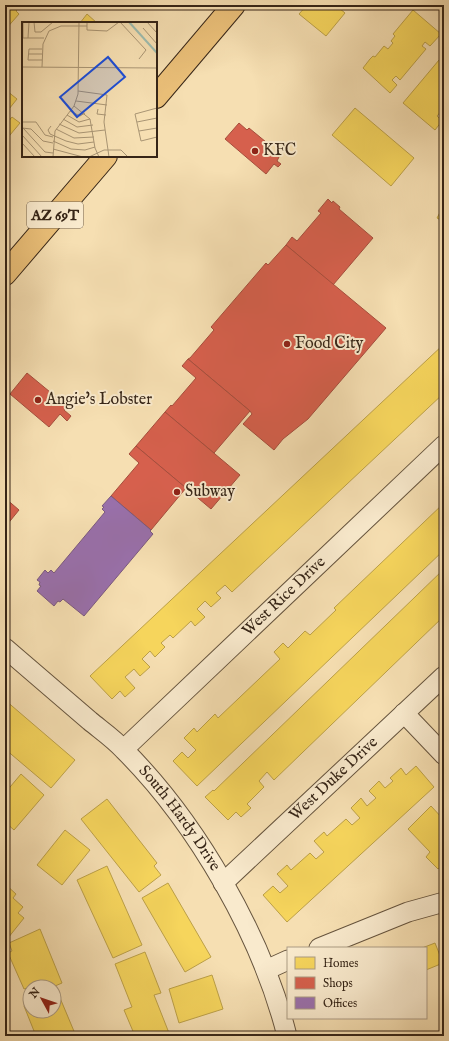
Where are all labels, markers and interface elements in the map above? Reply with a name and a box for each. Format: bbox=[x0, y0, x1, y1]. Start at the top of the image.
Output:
inset map bbox=[22, 22, 157, 157]
place label: KFC bbox=[263, 141, 296, 161]
marker: KFC bbox=[250, 146, 260, 156]
road number: AZ 69T bbox=[27, 202, 83, 228]
place label: Food City bbox=[295, 334, 363, 354]
marker: Food City bbox=[282, 339, 292, 349]
place label: Angie's Lobster bbox=[45, 390, 152, 410]
marker: Angie's Lobster bbox=[33, 395, 43, 405]
place label: Subway bbox=[185, 482, 235, 502]
marker: Subway bbox=[172, 487, 182, 497]
street label: West Rice Drive bbox=[238, 552, 330, 641]
street label: West Duke Drive bbox=[285, 733, 382, 825]
street label: South Hardy Drive bbox=[134, 761, 224, 875]
legend bbox=[287, 947, 427, 1019]
text: Homes bbox=[323, 956, 359, 971]
text: Shops bbox=[323, 976, 353, 992]
north arrow bbox=[22, 979, 62, 1019]
text: N bbox=[26, 985, 44, 1002]
text: Offices bbox=[323, 996, 357, 1011]

